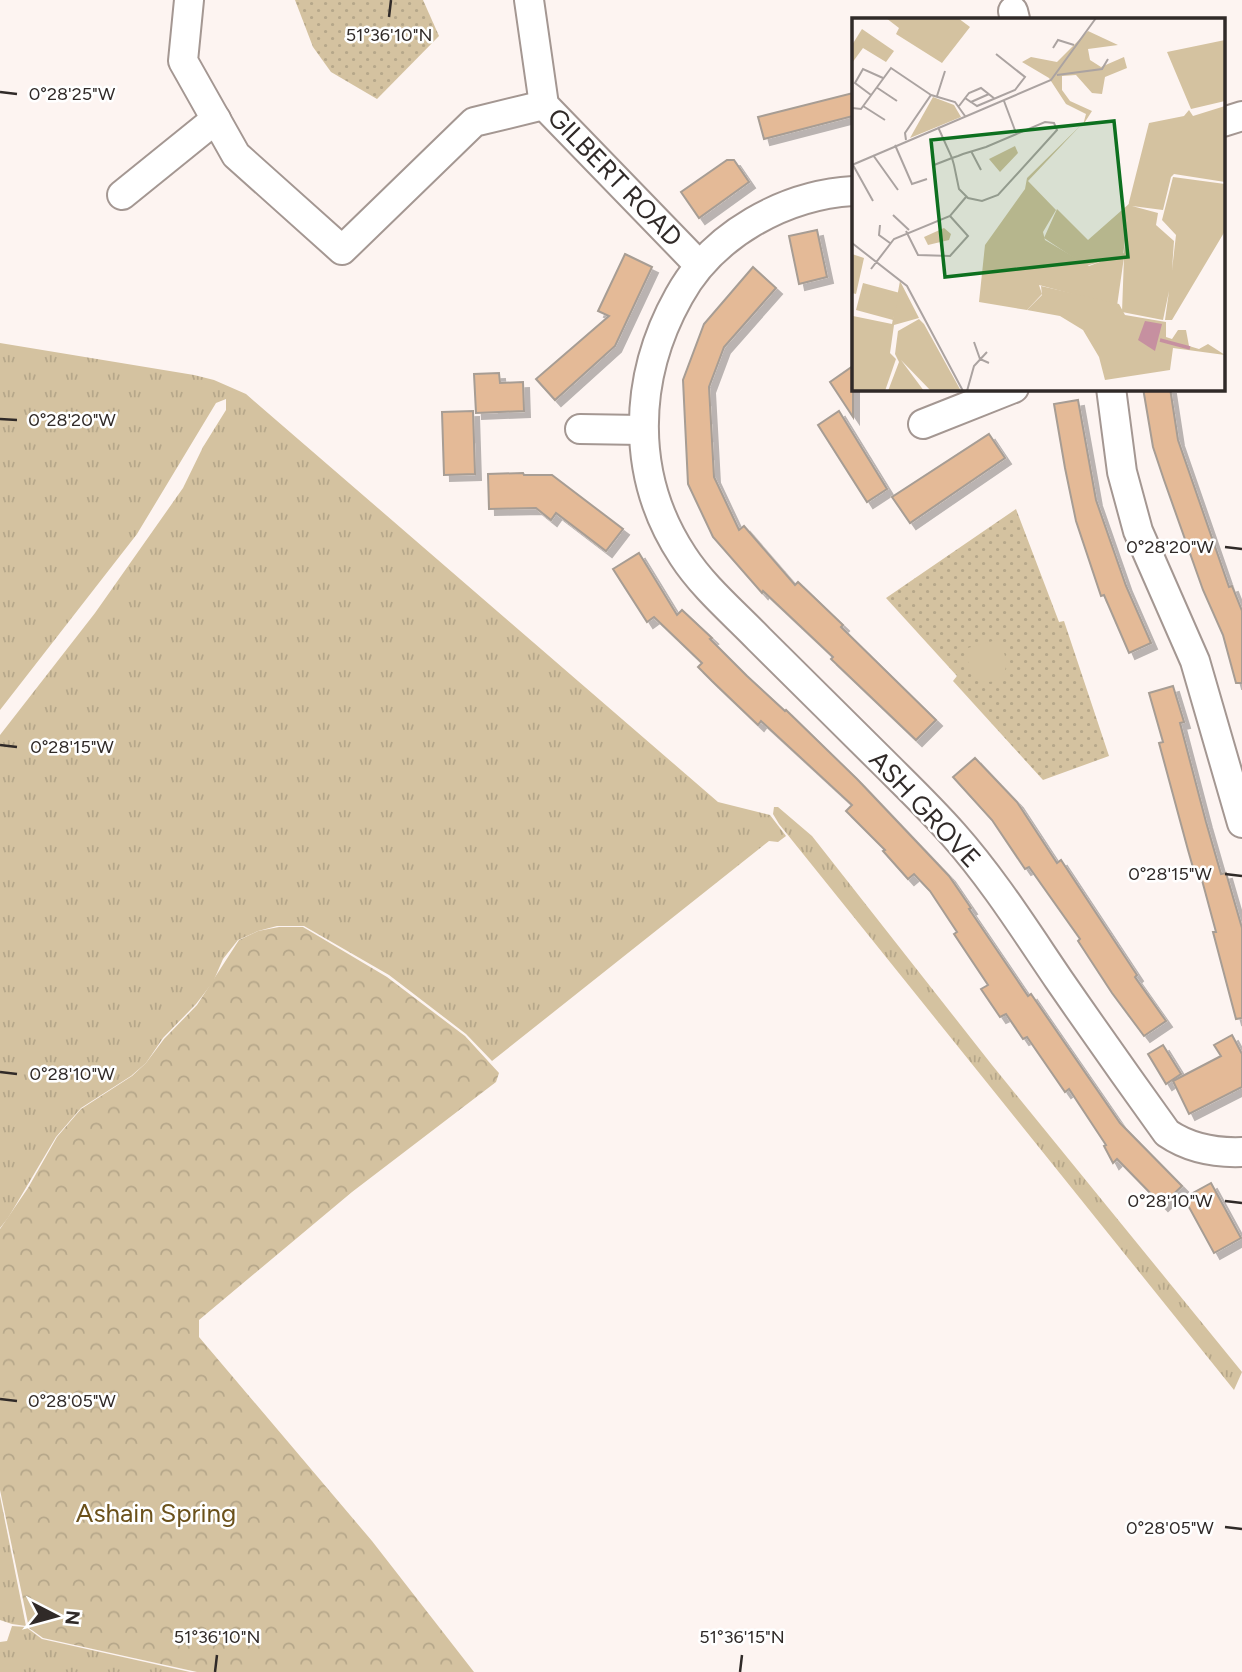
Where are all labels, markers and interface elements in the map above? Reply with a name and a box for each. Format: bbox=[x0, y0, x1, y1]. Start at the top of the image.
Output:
inset map bbox=[852, 18, 1224, 390]
text: 51°36'10"N bbox=[346, 24, 432, 46]
text: 0°28'25"W bbox=[29, 83, 116, 105]
street label: GILBERT ROAD bbox=[541, 101, 689, 253]
text: 0°28'20"W bbox=[28, 409, 116, 431]
text: 0°28'20"W bbox=[1126, 536, 1214, 558]
text: 0°28'15"W bbox=[30, 736, 115, 758]
street label: ASH GROVE bbox=[863, 744, 987, 874]
text: 0°28'15"W bbox=[1128, 863, 1213, 885]
text: 0°28'10"W bbox=[30, 1063, 115, 1085]
text: 0°28'10"W bbox=[1128, 1190, 1213, 1212]
text: 0°28'05"W bbox=[28, 1390, 117, 1412]
park label: Ashain Spring bbox=[76, 1497, 236, 1529]
text: 0°28'05"W bbox=[1126, 1517, 1215, 1539]
north arrow bbox=[21, 1581, 91, 1651]
text: N bbox=[60, 1609, 85, 1626]
text: 51°36'10"N bbox=[174, 1626, 260, 1648]
text: 51°36'15"N bbox=[699, 1626, 785, 1648]

